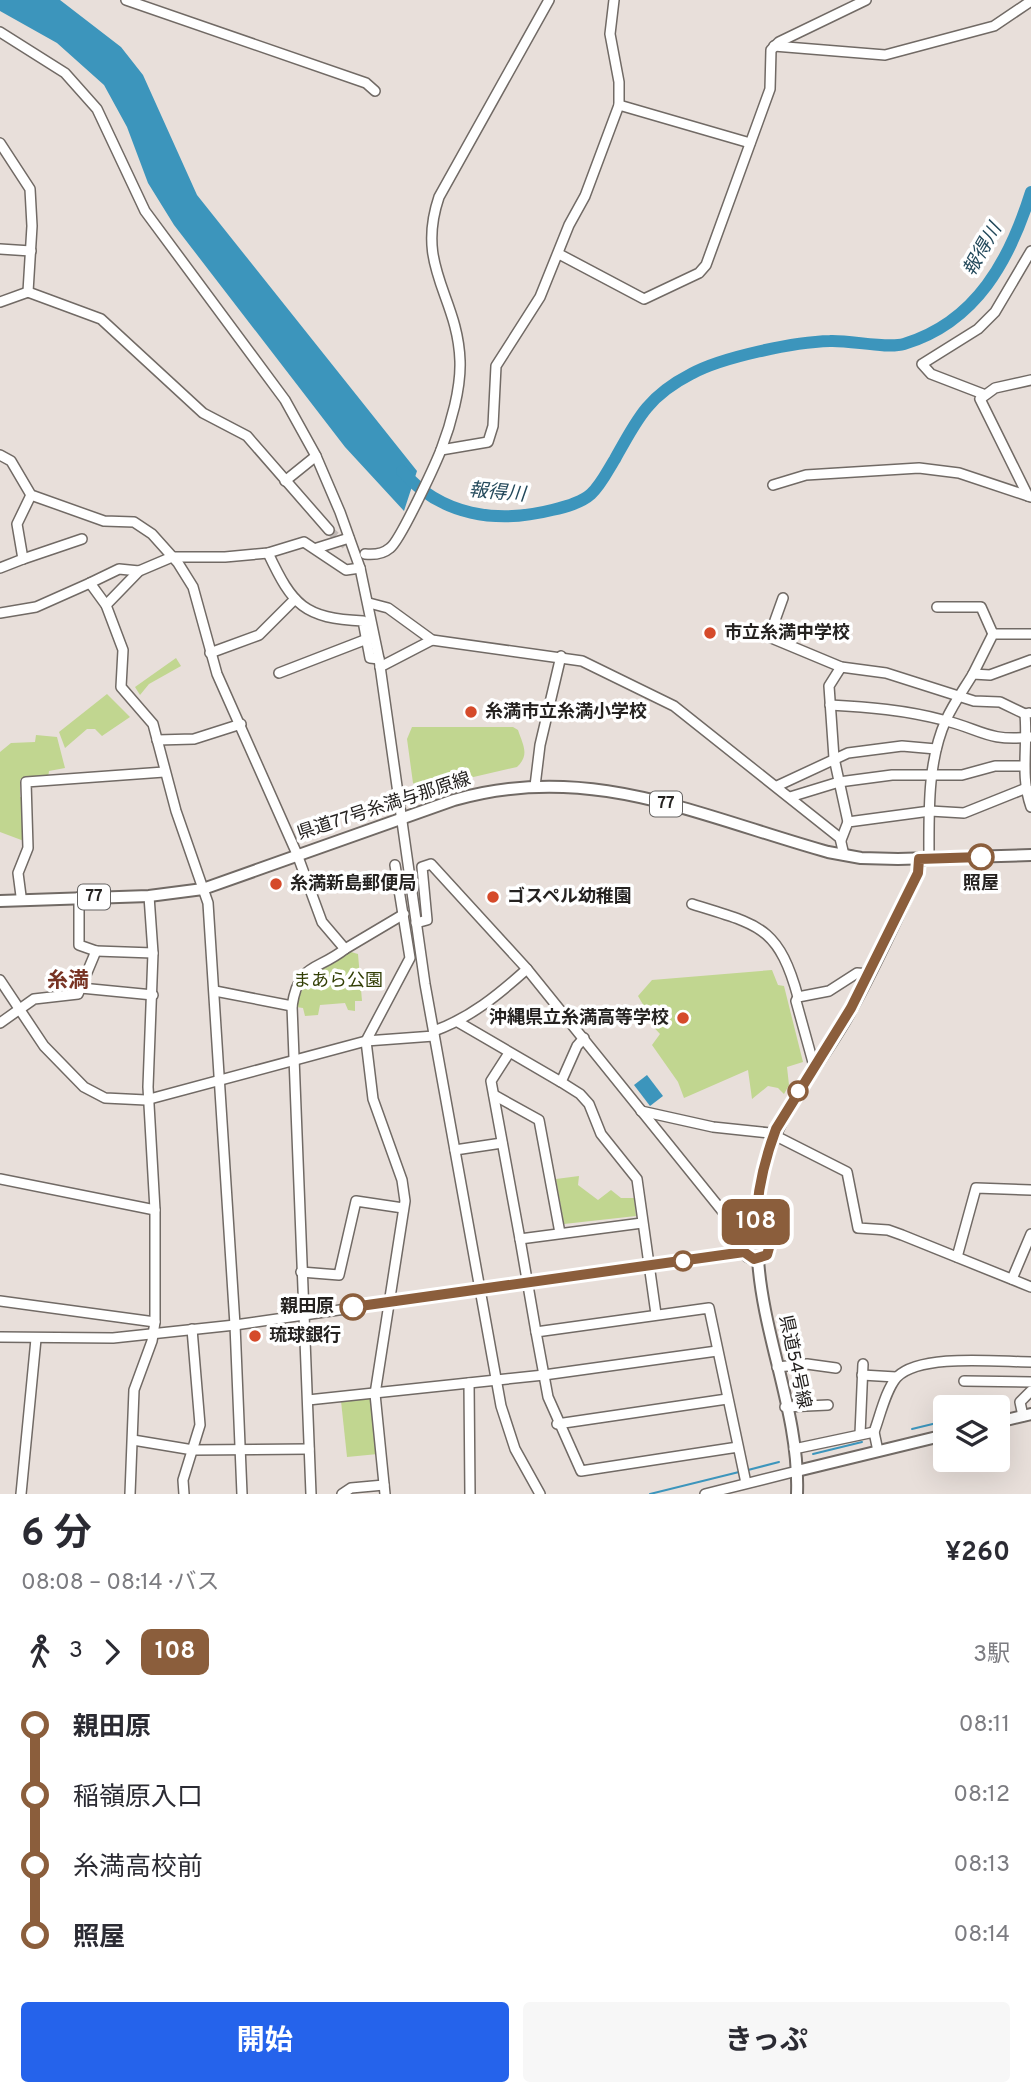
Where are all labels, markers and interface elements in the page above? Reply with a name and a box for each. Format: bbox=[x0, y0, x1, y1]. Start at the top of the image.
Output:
water label: 報得川 bbox=[958, 218, 1009, 281]
water label: 報得川 bbox=[468, 479, 528, 508]
place label: 市立糸満中学校 bbox=[724, 622, 850, 645]
marker: 市立糸満中学校 bbox=[702, 625, 718, 641]
place label: 糸満市立糸満小学校 bbox=[485, 701, 647, 724]
marker: 糸満市立糸満小学校 bbox=[463, 704, 479, 720]
street label: 県道77号糸満与那原線 bbox=[294, 768, 474, 846]
road number: 77 bbox=[650, 792, 682, 817]
marker: 照屋 bbox=[968, 844, 994, 870]
place label: 糸満新島郵便局 bbox=[290, 873, 416, 896]
place label: 照屋 bbox=[963, 873, 999, 896]
marker: 糸満新島郵便局 bbox=[268, 876, 284, 892]
road number: 77 bbox=[78, 884, 110, 909]
place label: ゴスペル幼稚園 bbox=[507, 886, 632, 909]
marker: ゴスペル幼稚園 bbox=[485, 889, 501, 905]
district label: 糸満 bbox=[47, 968, 89, 995]
park label: まあら公園 bbox=[293, 970, 383, 993]
place label: 沖縄県立糸満高等学校 bbox=[489, 1007, 669, 1030]
marker: 沖縄県立糸満高等学校 bbox=[675, 1010, 691, 1026]
unlabelled marker bbox=[788, 1081, 808, 1101]
line badge: 108 bbox=[716, 1199, 796, 1245]
text: 108 bbox=[736, 1207, 776, 1237]
unlabelled marker bbox=[673, 1251, 693, 1271]
marker: 親田原 bbox=[340, 1294, 366, 1320]
place label: 親田原 bbox=[280, 1296, 334, 1319]
street label: 県道54号線 bbox=[773, 1313, 815, 1411]
place label: 琉球銀行 bbox=[269, 1324, 341, 1348]
marker: 琉球銀行 bbox=[247, 1328, 263, 1344]
map controls bbox=[933, 1395, 1010, 1472]
button: layers bbox=[933, 1395, 1010, 1472]
text: 6 分 bbox=[21, 1511, 92, 1560]
text: ¥260 bbox=[945, 1537, 1010, 1570]
text: 08:08 – 08:14 · バス bbox=[21, 1569, 220, 1598]
icon: walk bbox=[21, 1633, 59, 1671]
icon: forward bbox=[93, 1633, 131, 1671]
text: 3 bbox=[69, 1637, 83, 1666]
text: 108 bbox=[155, 1637, 195, 1667]
text: 3駅 bbox=[973, 1641, 1010, 1670]
text: 08:11 bbox=[959, 1711, 1010, 1740]
text: 親田原 bbox=[73, 1712, 151, 1745]
text: 08:12 bbox=[953, 1781, 1010, 1810]
text: 稲嶺原入口 bbox=[73, 1782, 203, 1815]
text: 08:13 bbox=[954, 1851, 1010, 1880]
text: 糸満高校前 bbox=[73, 1852, 203, 1885]
text: 08:14 bbox=[954, 1921, 1010, 1950]
text: 照屋 bbox=[73, 1922, 125, 1955]
button: 開始 bbox=[21, 2002, 509, 2082]
button: きっぷ bbox=[523, 2002, 1010, 2082]

